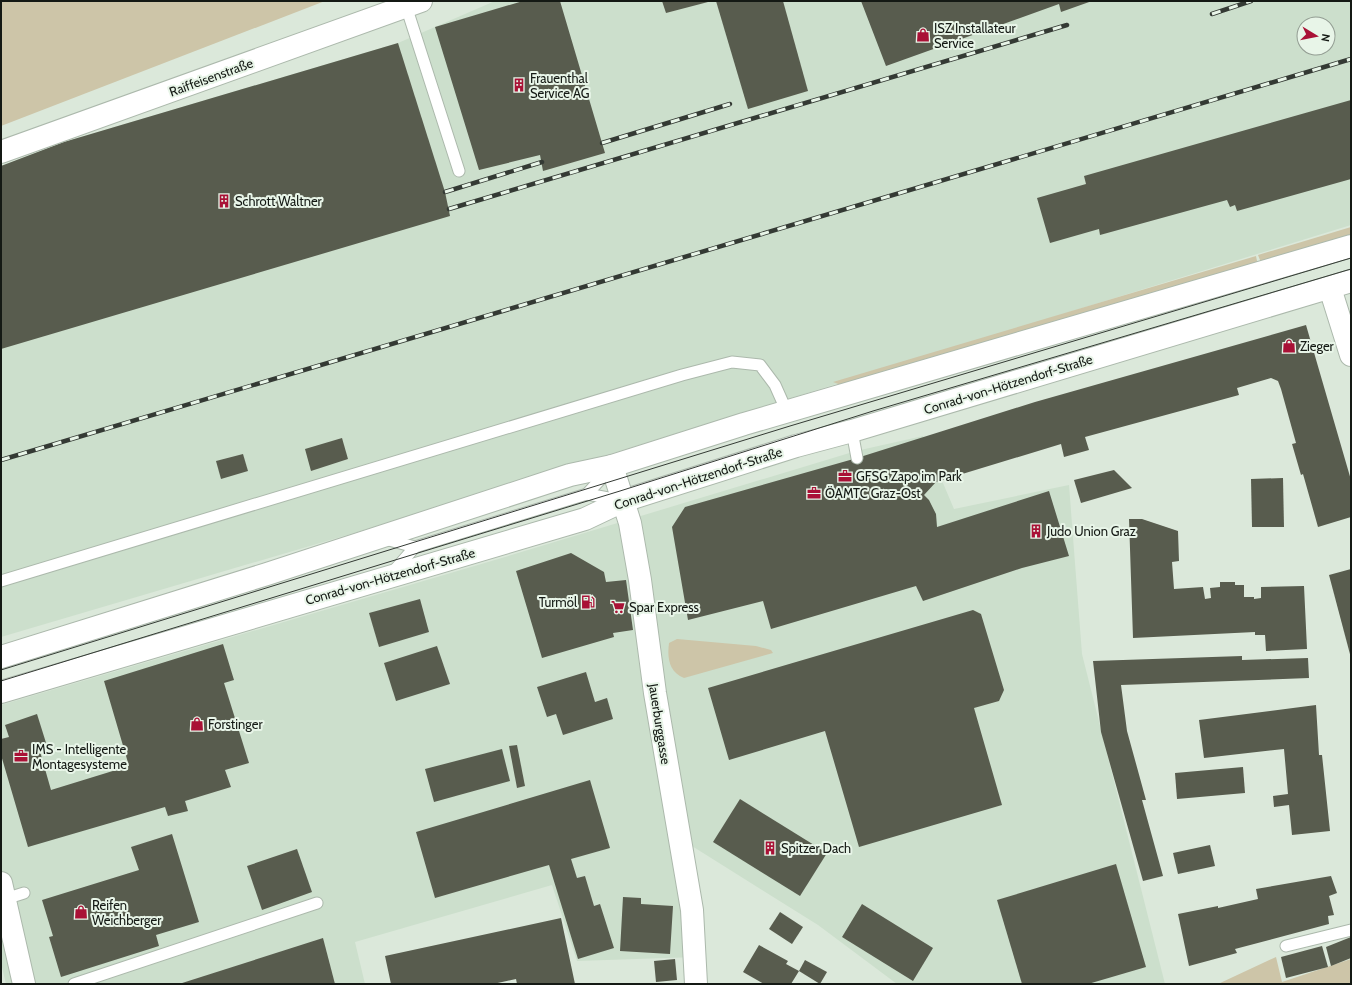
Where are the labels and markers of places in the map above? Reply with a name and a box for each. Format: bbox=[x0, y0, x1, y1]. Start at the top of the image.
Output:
place label: ISZ Installateur Service bbox=[934, 20, 1016, 51]
shop icon: ISZ Installateur Service bbox=[915, 27, 931, 43]
place label: Frauenthal Service AG bbox=[530, 70, 590, 101]
building icon: Frauenthal Service AG bbox=[511, 77, 527, 93]
building icon: Schrott Waltner bbox=[216, 193, 232, 209]
place label: Schrott Waltner bbox=[235, 193, 323, 209]
shop icon: Zieger bbox=[1281, 338, 1297, 354]
place label: Zieger bbox=[1300, 338, 1335, 354]
office icon: GFSG Zapo im Park bbox=[837, 468, 853, 484]
place label: GFSG Zapo im Park bbox=[856, 468, 962, 484]
office icon: ÖAMTC Graz-Ost bbox=[806, 485, 822, 501]
place label: ÖAMTC Graz-Ost bbox=[825, 485, 921, 501]
building icon: Judo Union Graz bbox=[1028, 523, 1044, 539]
place label: Judo Union Graz bbox=[1046, 523, 1136, 539]
place label: Turmöl bbox=[539, 594, 577, 610]
fuel station icon: Turmöl bbox=[580, 594, 596, 610]
supermarket icon: Spar Express bbox=[610, 599, 626, 615]
place label: Spar Express bbox=[629, 599, 700, 615]
shop icon: Forstinger bbox=[189, 716, 205, 732]
place label: Forstinger bbox=[208, 716, 263, 732]
place label: IMS - Intelligente Montagesysteme bbox=[32, 741, 127, 772]
office icon: IMS - Intelligente Montagesysteme bbox=[13, 748, 29, 764]
building icon: Spitzer Dach bbox=[762, 840, 778, 856]
place label: Spitzer Dach bbox=[781, 840, 851, 856]
place label: Reifen Weichberger bbox=[92, 897, 162, 928]
shop icon: Reifen Weichberger bbox=[73, 904, 89, 920]

